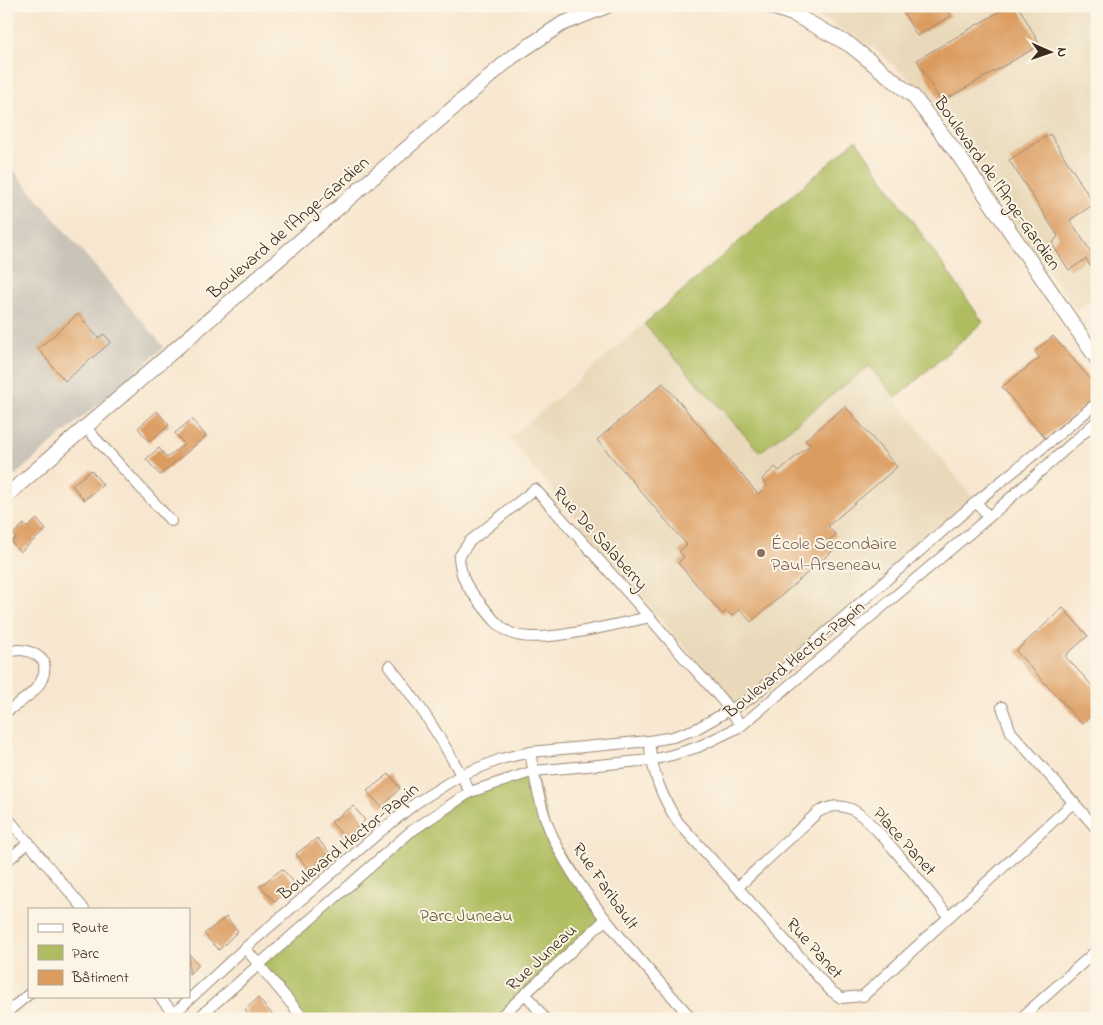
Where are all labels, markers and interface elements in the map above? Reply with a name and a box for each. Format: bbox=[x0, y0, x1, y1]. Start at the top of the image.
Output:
north arrow bbox=[1026, 28, 1076, 78]
text: N bbox=[1051, 47, 1072, 57]
street label: Boulevard de l'Ange-Gardien bbox=[925, 91, 1066, 277]
street label: Boulevard de l'Ange-Gardien bbox=[202, 151, 377, 308]
street label: Rue De Salaberry bbox=[546, 482, 653, 597]
place label: École Secondaire Paul-Arseneau bbox=[771, 532, 898, 579]
marker: École Secondaire Paul-Arseneau bbox=[755, 547, 767, 559]
street label: Boulevard Hector-Papin bbox=[718, 595, 871, 726]
street label: Boulevard Hector-Papin bbox=[272, 777, 425, 908]
street label: Place Panet bbox=[866, 802, 942, 883]
street label: Rue Faribault bbox=[565, 838, 644, 936]
park label: Parc Juneau bbox=[419, 904, 513, 930]
legend bbox=[28, 908, 190, 998]
street label: Rue Panet bbox=[779, 913, 848, 986]
text: Route bbox=[72, 917, 109, 939]
street label: Rue Juneau bbox=[501, 919, 584, 998]
text: Parc bbox=[72, 943, 100, 965]
text: Bâtiment bbox=[71, 967, 129, 989]

